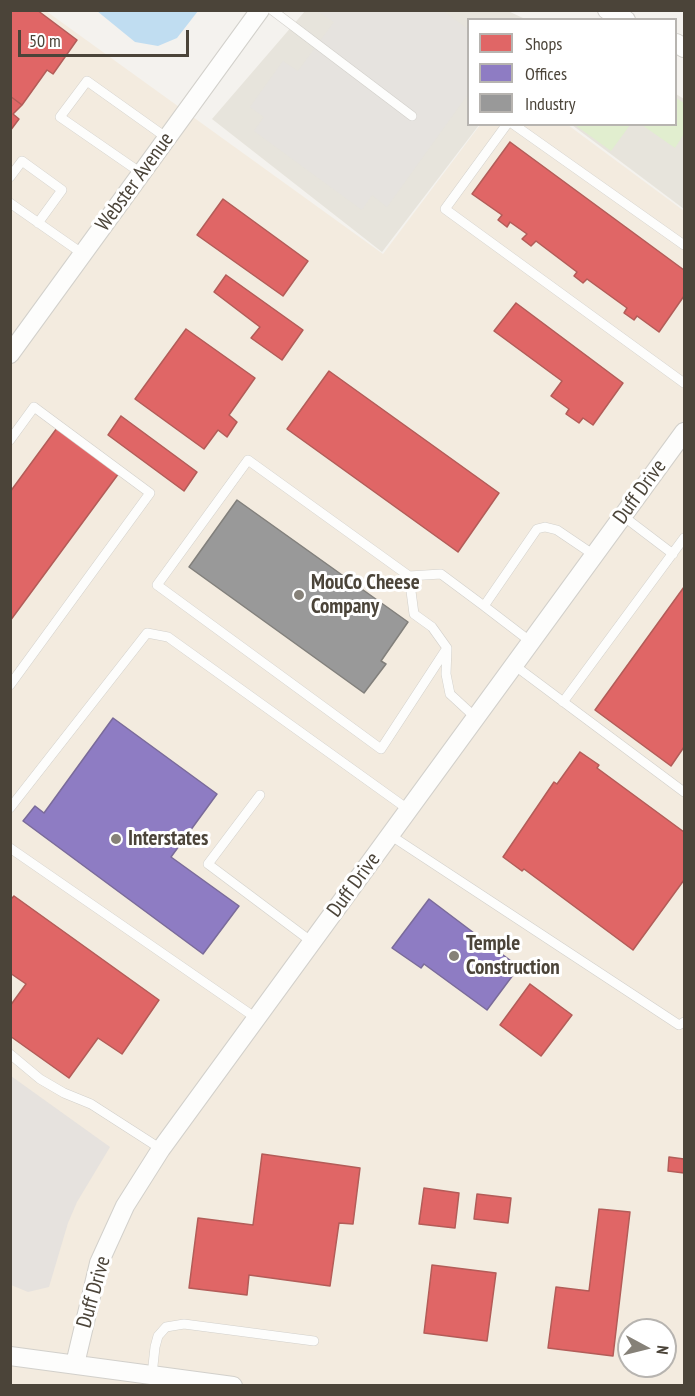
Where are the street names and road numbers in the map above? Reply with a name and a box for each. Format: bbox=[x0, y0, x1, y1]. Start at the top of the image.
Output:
street label: Webster Avenue bbox=[91, 128, 179, 236]
street label: Duff Drive bbox=[608, 455, 672, 529]
street label: Duff Drive bbox=[322, 848, 386, 922]
street label: Duff Drive bbox=[72, 1253, 116, 1331]

